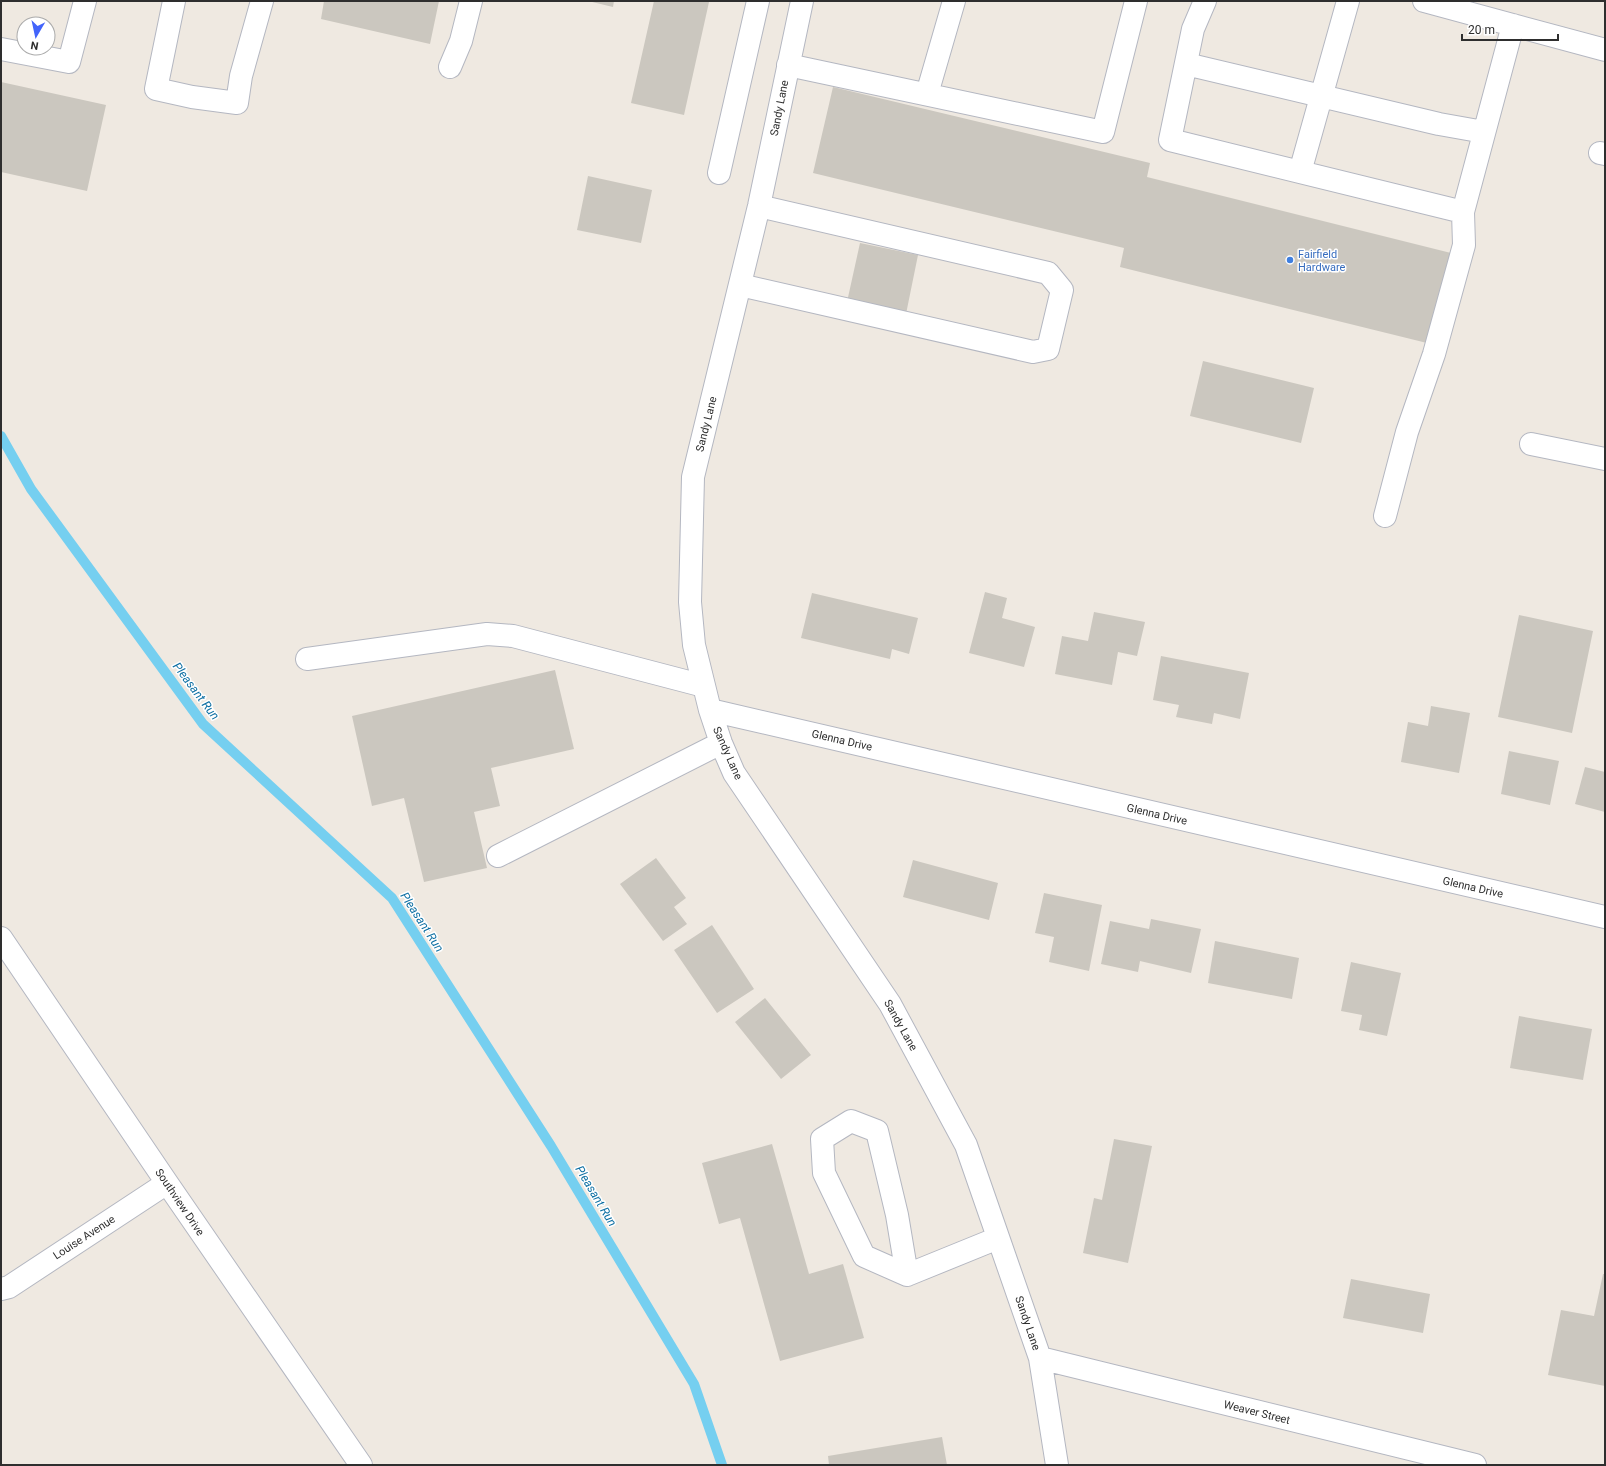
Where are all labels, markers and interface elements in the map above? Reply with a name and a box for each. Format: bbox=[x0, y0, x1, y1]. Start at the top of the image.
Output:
north arrow bbox=[16, 16, 56, 56]
scale bar bbox=[1462, 16, 1558, 42]
text: 20 m bbox=[1468, 23, 1495, 37]
text: N bbox=[29, 38, 39, 52]
street label: Sandy Lane bbox=[768, 79, 791, 137]
place label: Fairfield Hardware bbox=[1298, 248, 1346, 274]
marker: Fairfield Hardware bbox=[1285, 255, 1295, 265]
street label: Sandy Lane bbox=[693, 395, 720, 453]
water label: Pleasant Run bbox=[170, 660, 222, 722]
street label: Sandy Lane bbox=[710, 725, 745, 782]
street label: Glenna Drive bbox=[810, 727, 874, 754]
street label: Glenna Drive bbox=[1125, 801, 1189, 828]
street label: Glenna Drive bbox=[1441, 874, 1505, 901]
water label: Pleasant Run bbox=[398, 890, 446, 954]
street label: Sandy Lane bbox=[881, 997, 920, 1053]
water label: Pleasant Run bbox=[572, 1163, 620, 1229]
street label: Southview Drive bbox=[152, 1166, 207, 1238]
street label: Louise Avenue bbox=[51, 1213, 118, 1262]
street label: Sandy Lane bbox=[1012, 1294, 1043, 1352]
street label: Weaver Street bbox=[1222, 1398, 1292, 1427]

